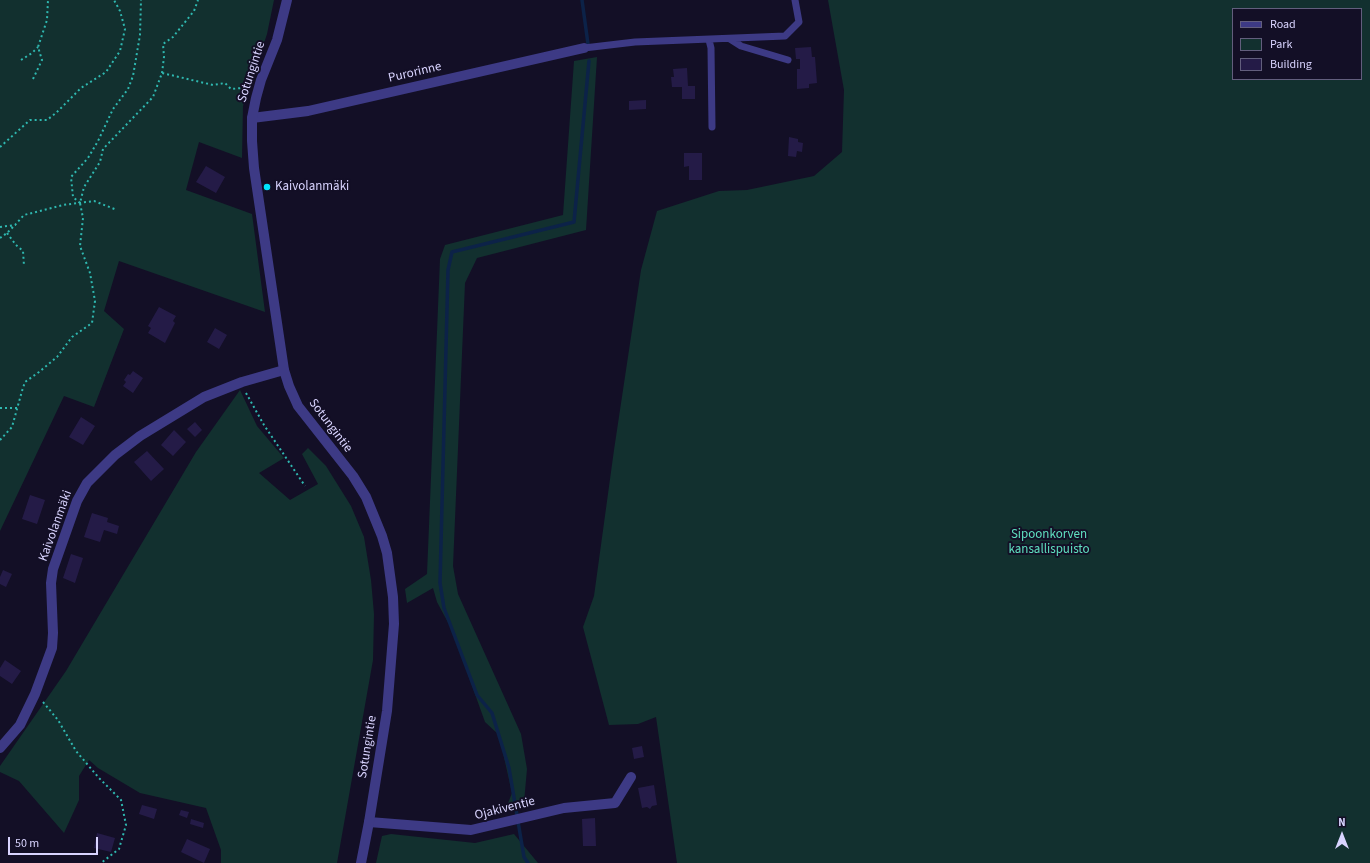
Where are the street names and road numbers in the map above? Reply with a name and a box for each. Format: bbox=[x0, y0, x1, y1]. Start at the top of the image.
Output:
street label: Sotungintie bbox=[235, 40, 269, 104]
street label: Purorinne bbox=[387, 59, 443, 87]
street label: Sotungintie bbox=[305, 396, 355, 456]
street label: Kaivolanmäki bbox=[36, 488, 76, 564]
street label: Sotungintie bbox=[355, 715, 381, 779]
street label: Ojakiventie bbox=[473, 794, 537, 824]

